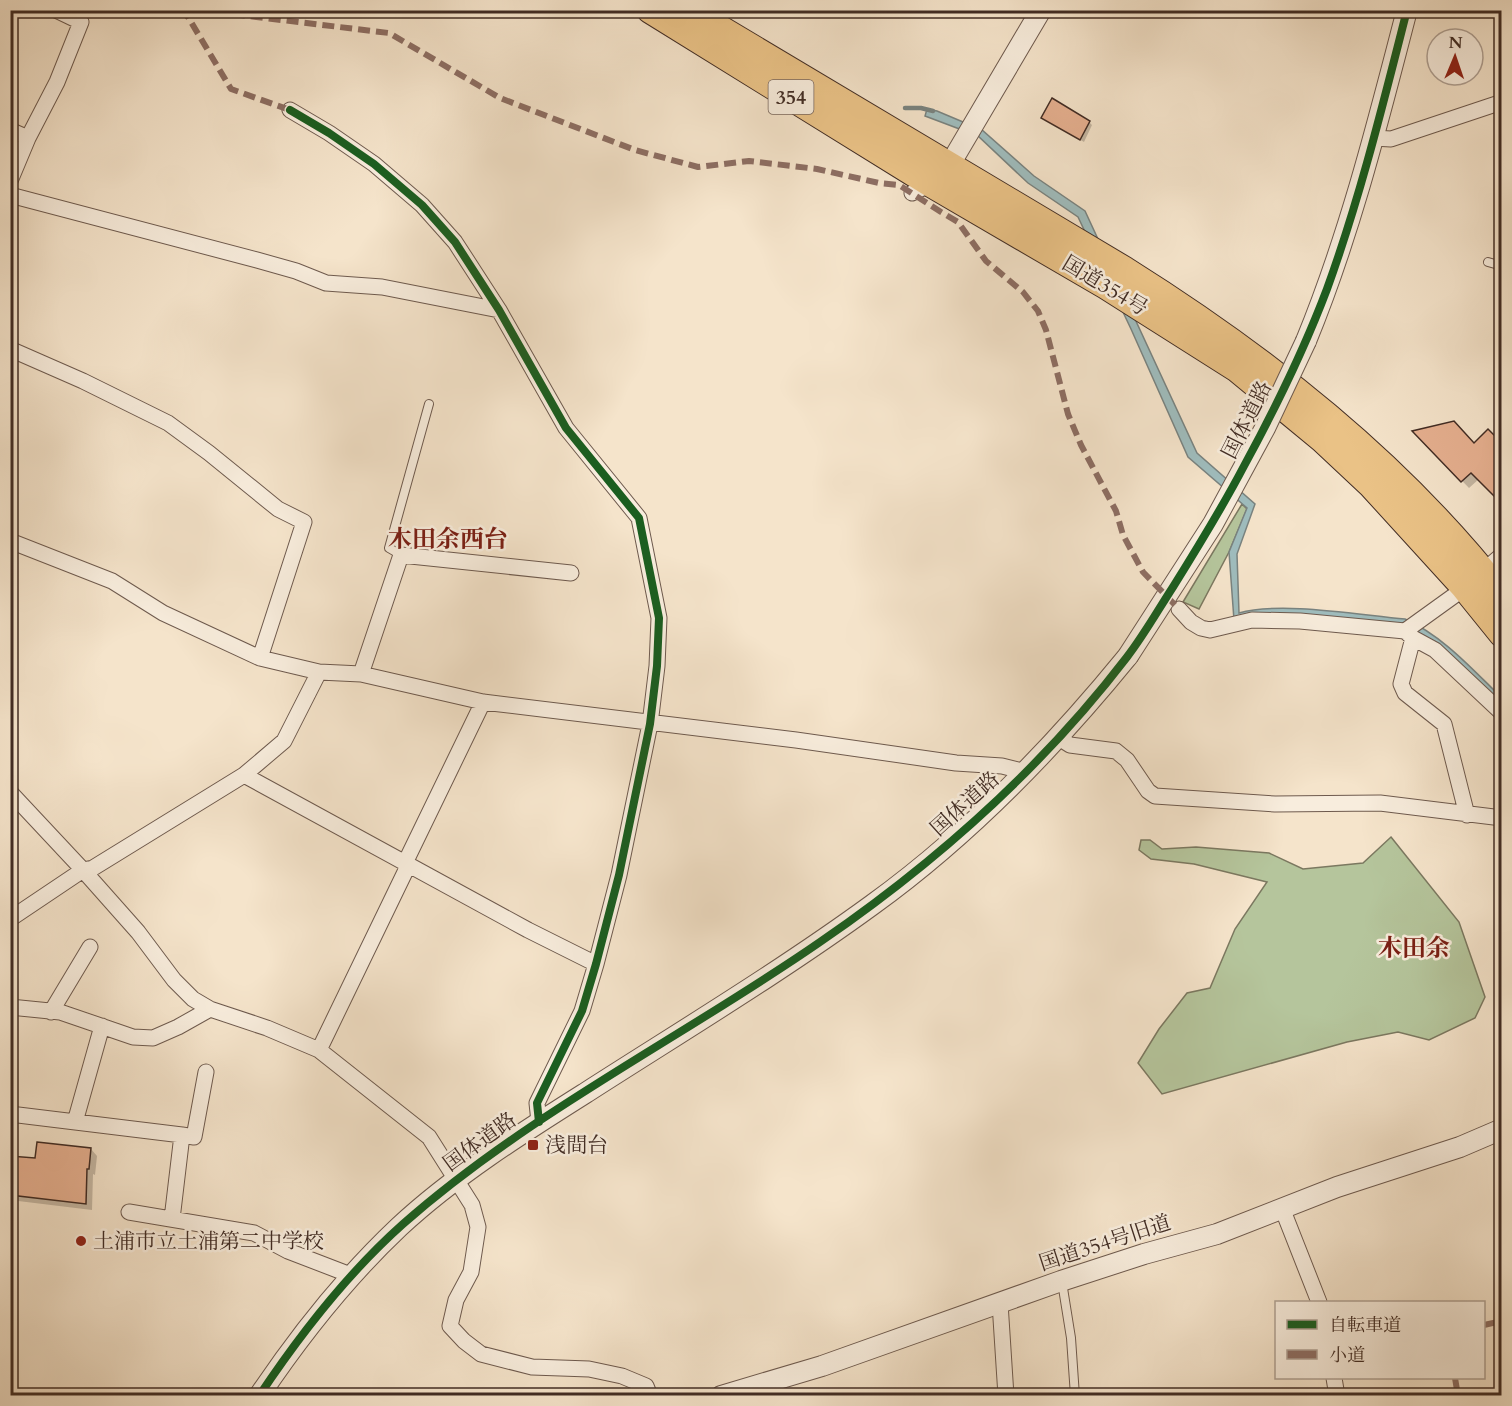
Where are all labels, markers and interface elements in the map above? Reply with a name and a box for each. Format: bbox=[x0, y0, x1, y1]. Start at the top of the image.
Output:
north arrow bbox=[1425, 27, 1485, 87]
text: N bbox=[1448, 32, 1463, 54]
road number: 354 bbox=[768, 80, 814, 114]
street label: 国道354号 bbox=[1057, 249, 1153, 323]
street label: 国体道路 bbox=[1215, 376, 1279, 464]
district label: 木田余西台 bbox=[388, 523, 508, 556]
street label: 国体道路 bbox=[924, 765, 1006, 843]
district label: 木田余 bbox=[1378, 932, 1450, 965]
street label: 国体道路 bbox=[437, 1106, 523, 1178]
place label: 浅間台 bbox=[545, 1131, 608, 1160]
marker: 浅間台 bbox=[526, 1138, 540, 1152]
street label: 国道354号旧道 bbox=[1035, 1208, 1175, 1278]
place label: 土浦市立土浦第二中学校 bbox=[93, 1227, 324, 1256]
marker: 土浦市立土浦第二中学校 bbox=[74, 1234, 88, 1248]
legend bbox=[1275, 1301, 1485, 1379]
text: 自転車道 bbox=[1329, 1313, 1401, 1338]
text: 小道 bbox=[1329, 1343, 1365, 1368]

